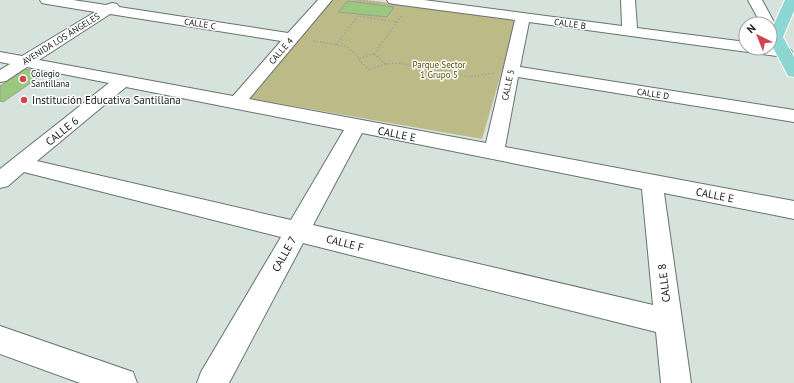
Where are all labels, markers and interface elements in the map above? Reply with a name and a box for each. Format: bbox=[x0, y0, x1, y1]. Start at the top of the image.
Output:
street label: AVENIDA LOS ÁNGELES bbox=[20, 10, 102, 67]
street label: CALLE C bbox=[183, 16, 217, 31]
street label: CALLE B bbox=[553, 16, 587, 31]
north arrow bbox=[738, 16, 778, 56]
text: N bbox=[744, 21, 759, 36]
street label: CALLE 4 bbox=[266, 35, 295, 66]
park label: Parque Sector 1 Grupo 5 bbox=[412, 59, 466, 80]
place label: Colegio Santillana bbox=[31, 68, 70, 89]
street label: CALLE 5 bbox=[499, 68, 516, 101]
marker: Colegio Santillana bbox=[18, 74, 28, 84]
street label: CALLE D bbox=[636, 86, 670, 102]
place label: Institución Educativa Santillana bbox=[32, 93, 181, 107]
marker: Institución Educativa Santillana bbox=[19, 95, 29, 105]
street label: CALLE 6 bbox=[43, 113, 81, 149]
street label: CALLE E bbox=[377, 123, 417, 145]
street label: CALLE E bbox=[695, 184, 735, 206]
street label: CALLE F bbox=[325, 232, 366, 254]
street label: CALLE 7 bbox=[269, 234, 299, 274]
street label: CALLE 8 bbox=[655, 263, 673, 303]

